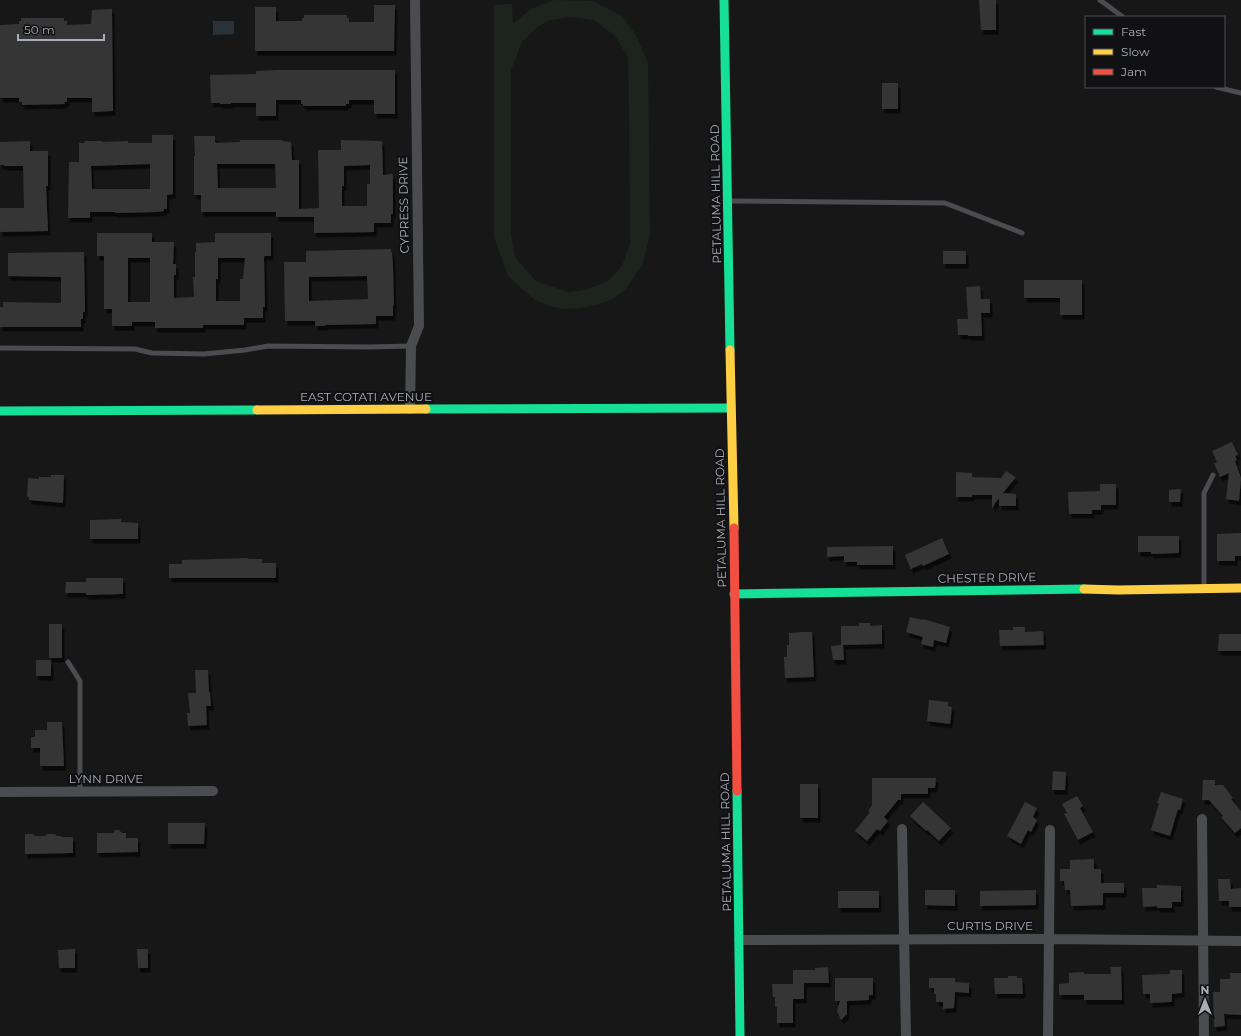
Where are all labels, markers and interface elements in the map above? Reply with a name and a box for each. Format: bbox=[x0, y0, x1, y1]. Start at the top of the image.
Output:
scale bar bbox=[18, 16, 104, 42]
legend bbox=[1085, 16, 1225, 88]
text: 50 m bbox=[24, 22, 55, 37]
text: Fast bbox=[1121, 24, 1146, 39]
text: Slow bbox=[1121, 44, 1150, 59]
text: Jam bbox=[1120, 64, 1147, 79]
street label: PETALUMA HILL ROAD bbox=[707, 124, 724, 264]
street label: CYPRESS DRIVE bbox=[395, 156, 412, 254]
street label: EAST COTATI AVENUE bbox=[300, 389, 432, 404]
street label: PETALUMA HILL ROAD bbox=[712, 448, 729, 588]
street label: CHESTER DRIVE bbox=[938, 569, 1036, 586]
street label: LYNN DRIVE bbox=[69, 771, 143, 786]
street label: PETALUMA HILL ROAD bbox=[717, 772, 734, 912]
street label: CURTIS DRIVE bbox=[947, 918, 1033, 933]
north arrow bbox=[1185, 980, 1225, 1020]
text: N bbox=[1201, 983, 1209, 997]

